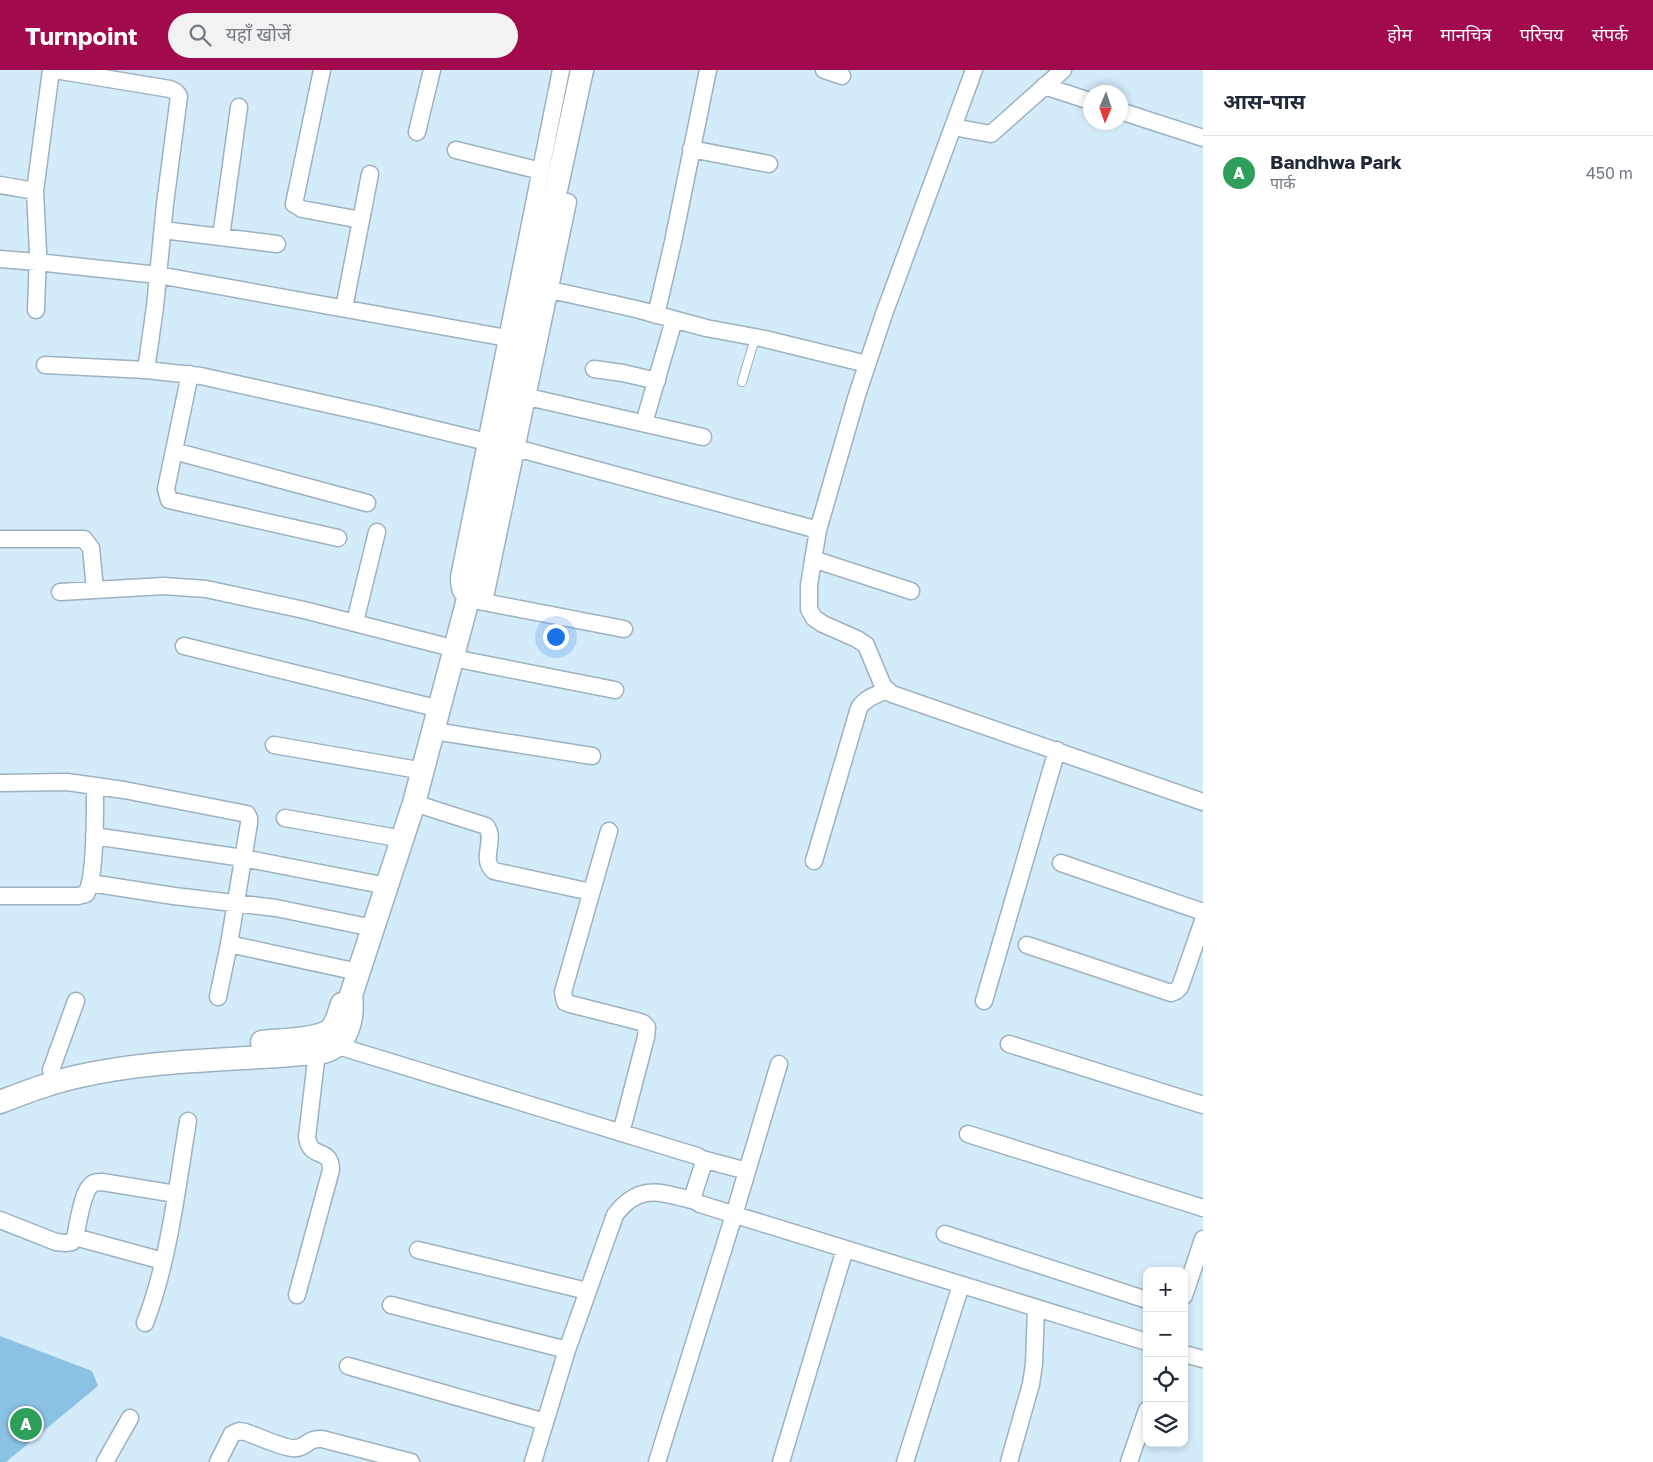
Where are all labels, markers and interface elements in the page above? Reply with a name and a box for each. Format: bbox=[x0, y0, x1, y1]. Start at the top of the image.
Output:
search box bbox=[168, 13, 518, 58]
text: Turnpoint bbox=[25, 21, 138, 50]
icon: search bbox=[186, 21, 214, 49]
text: यहाँ खोजें bbox=[226, 22, 291, 45]
text: होम bbox=[1387, 23, 1412, 45]
text: मानचित्र bbox=[1440, 23, 1492, 45]
text: परिचय bbox=[1520, 23, 1564, 45]
text: संपर्क bbox=[1592, 23, 1628, 45]
north arrow bbox=[1083, 85, 1128, 130]
text: आस-पास bbox=[1223, 88, 1305, 114]
text: Bandhwa Park bbox=[1270, 150, 1402, 173]
text: A bbox=[1233, 163, 1245, 183]
text: 450 m bbox=[1586, 163, 1633, 183]
text: पार्क bbox=[1270, 173, 1296, 193]
your location bbox=[543, 624, 569, 650]
map controls bbox=[1143, 1267, 1188, 1447]
button: + bbox=[1143, 1267, 1188, 1312]
button: − bbox=[1143, 1312, 1188, 1357]
button: locate bbox=[1143, 1357, 1188, 1402]
button: layers bbox=[1143, 1402, 1188, 1447]
pin: A bbox=[10, 1405, 42, 1443]

